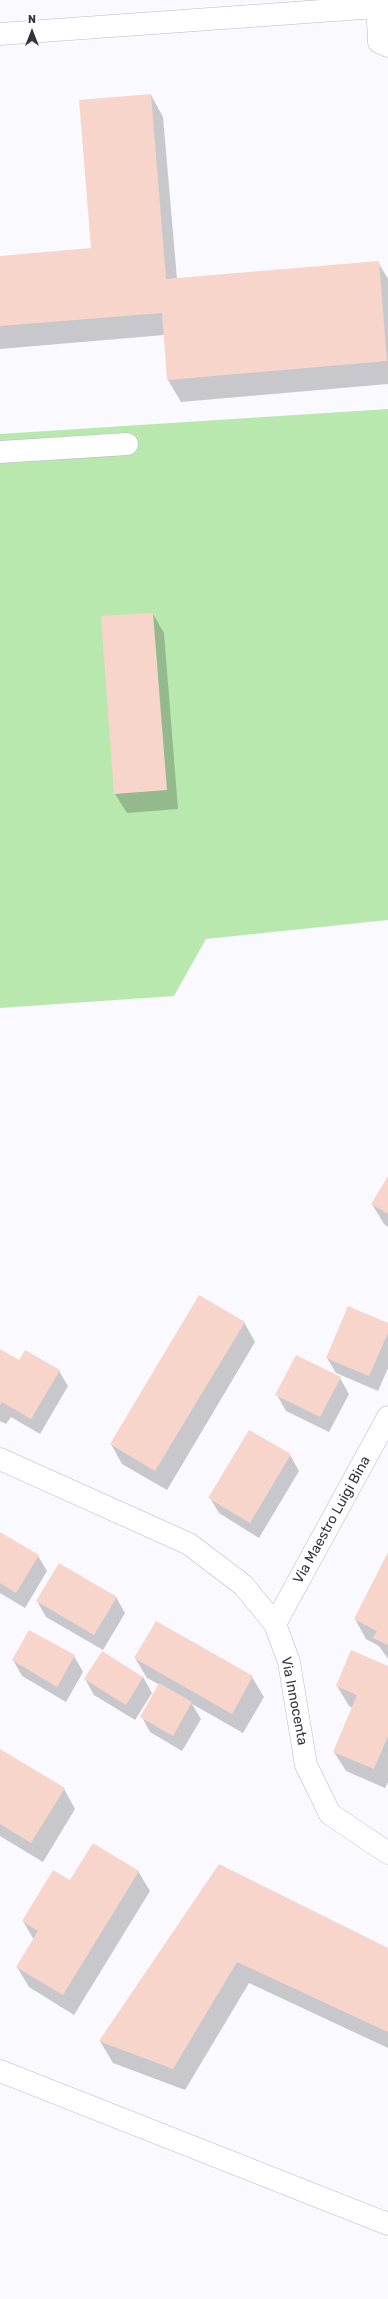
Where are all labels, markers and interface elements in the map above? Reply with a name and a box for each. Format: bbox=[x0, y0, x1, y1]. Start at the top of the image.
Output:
north arrow bbox=[12, 12, 52, 52]
text: N bbox=[28, 13, 36, 26]
street label: Via Maestro Luigi Bina bbox=[290, 1453, 374, 1587]
street label: Via Innocenta bbox=[277, 1655, 311, 1747]

